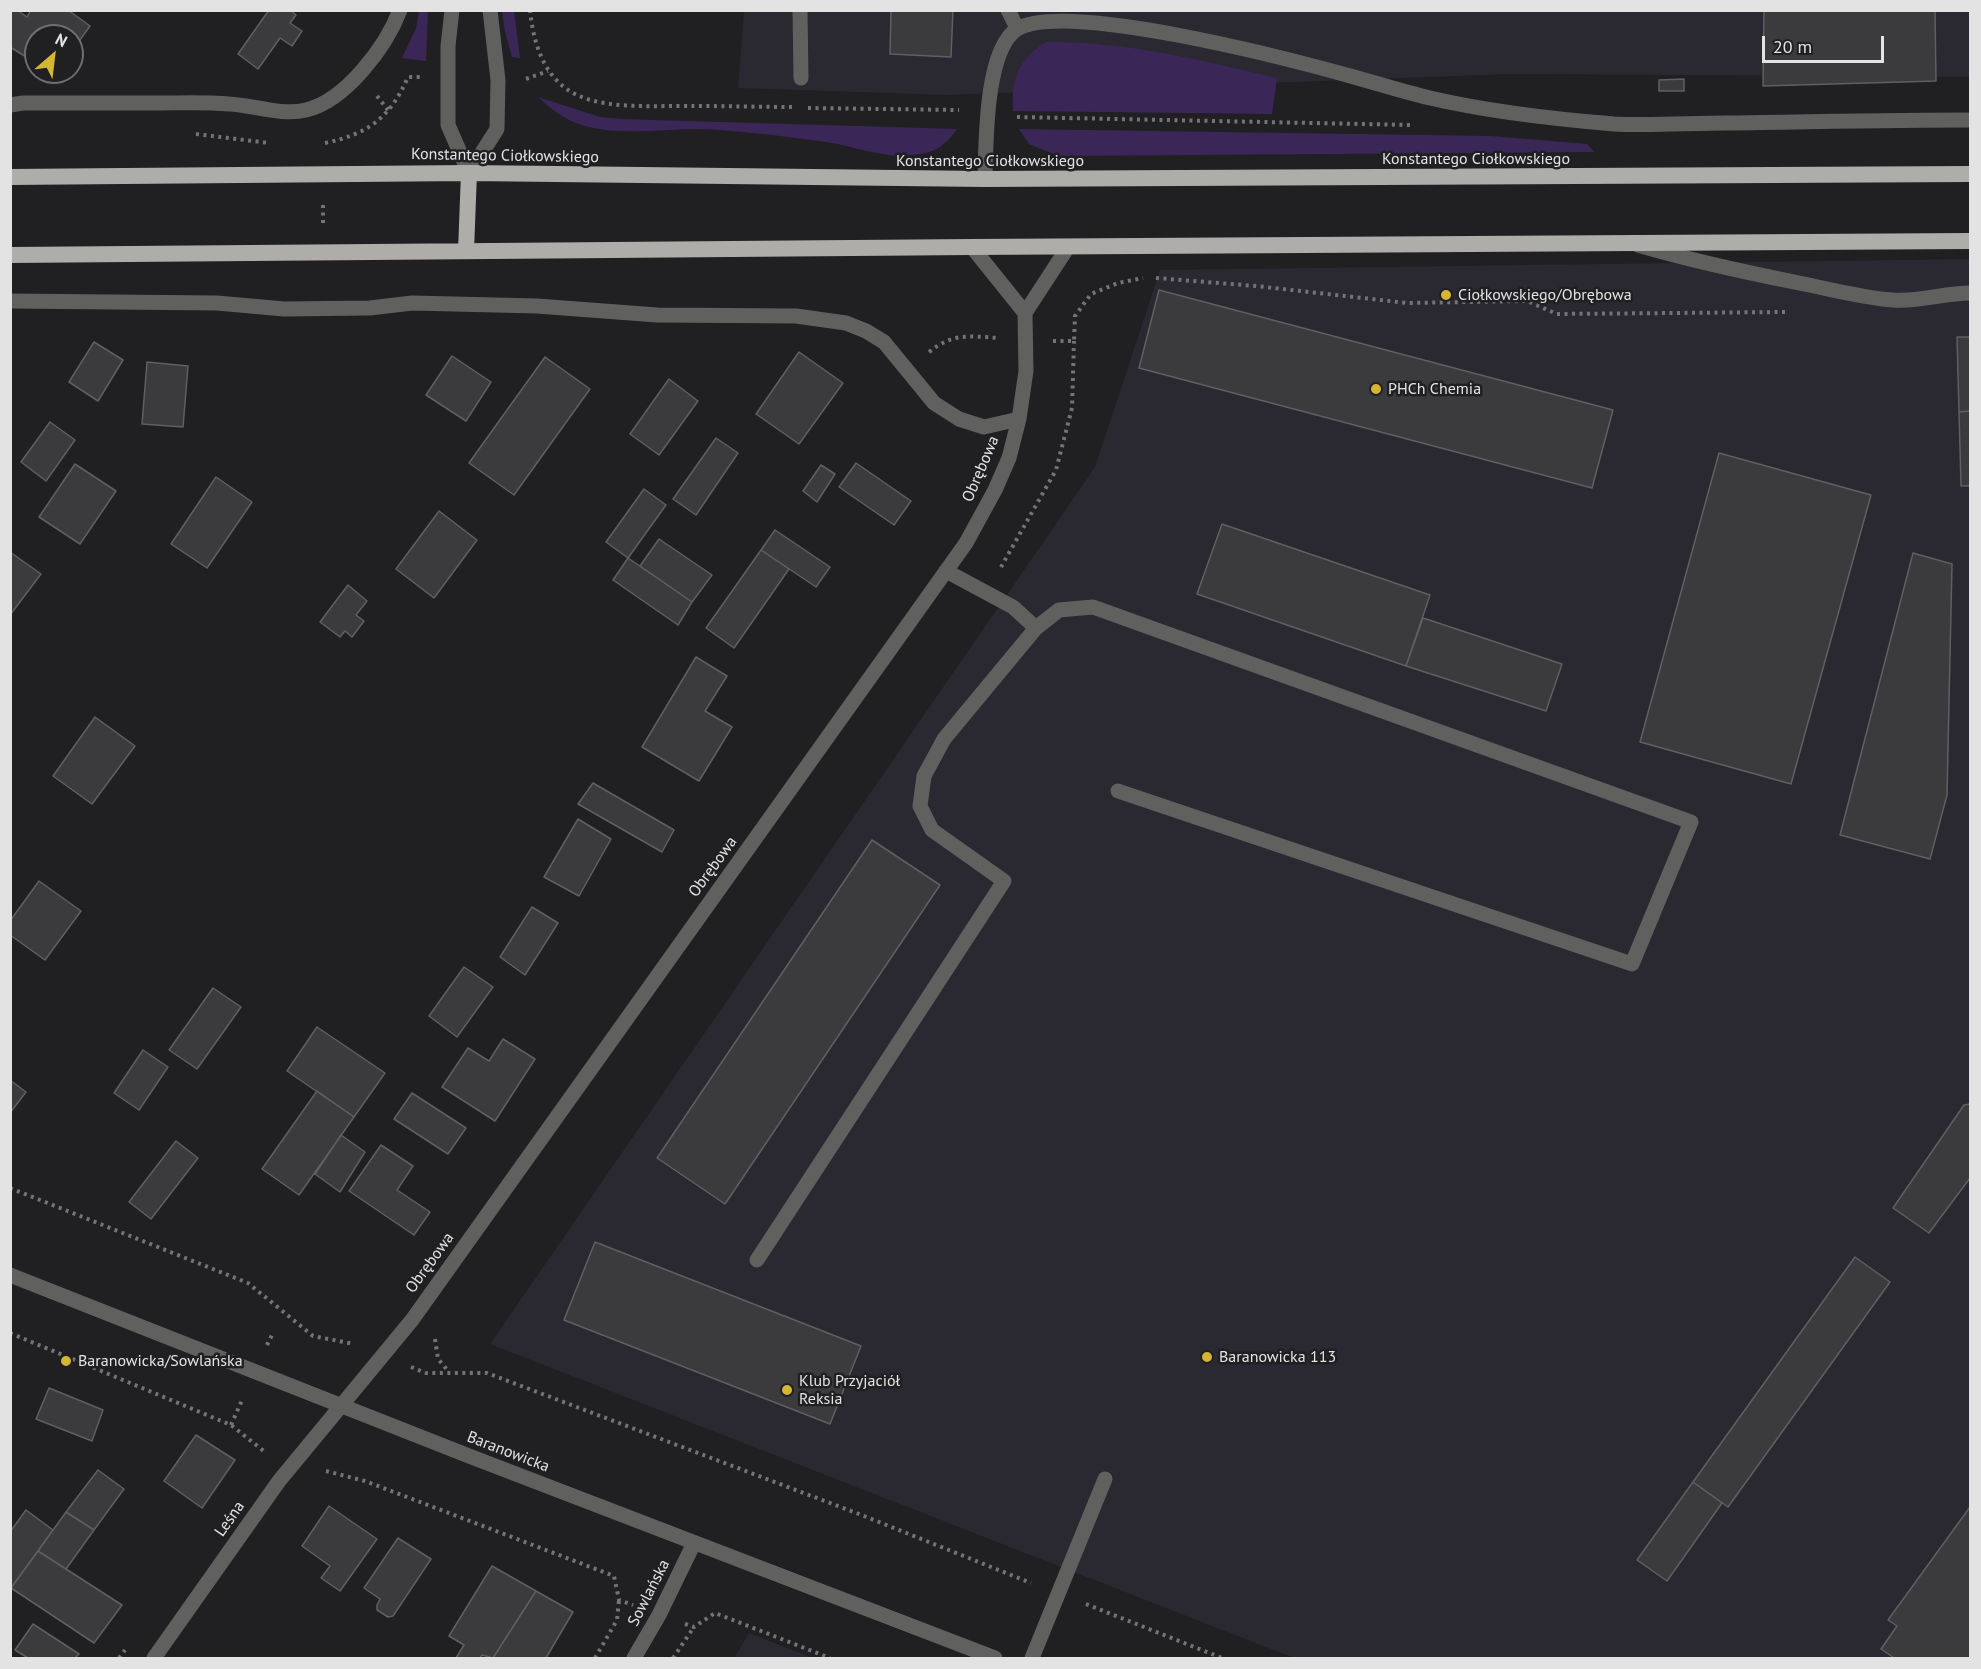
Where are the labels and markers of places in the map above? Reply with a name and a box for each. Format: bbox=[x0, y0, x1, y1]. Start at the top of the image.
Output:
place label: Ciołkowskiego/Obrębowa bbox=[1458, 285, 1632, 305]
marker: Ciołkowskiego/Obrębowa bbox=[1439, 288, 1453, 302]
place label: PHCh Chemia bbox=[1388, 379, 1481, 399]
marker: PHCh Chemia bbox=[1369, 382, 1383, 396]
place label: Baranowicka 113 bbox=[1219, 1347, 1336, 1367]
marker: Baranowicka 113 bbox=[1200, 1350, 1214, 1364]
place label: Baranowicka/Sowlańska bbox=[78, 1351, 243, 1371]
marker: Baranowicka/Sowlańska bbox=[59, 1354, 73, 1368]
place label: Klub Przyjaciół Reksia bbox=[799, 1371, 900, 1409]
marker: Klub Przyjaciół Reksia bbox=[780, 1383, 794, 1397]

